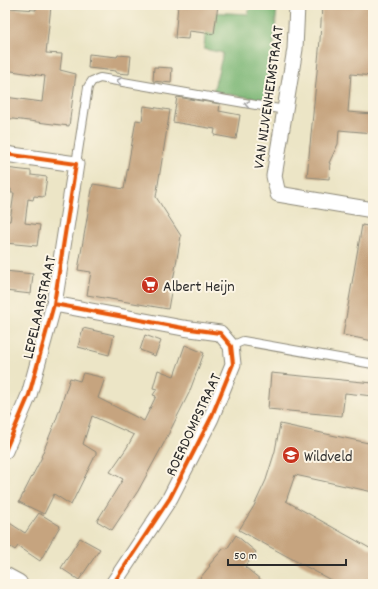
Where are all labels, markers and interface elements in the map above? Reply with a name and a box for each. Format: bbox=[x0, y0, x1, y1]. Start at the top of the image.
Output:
street label: VAN NIJVENHEIMSTRAAT bbox=[248, 24, 291, 170]
one-way arrow bbox=[115, 77, 122, 86]
one-way arrow bbox=[244, 100, 250, 108]
street label: LEPELAARSTRAAT bbox=[17, 253, 64, 361]
supermarket icon: Albert Heijn bbox=[140, 275, 160, 295]
place label: Albert Heijn bbox=[163, 276, 235, 299]
street label: ROERDOMPSTRAAT bbox=[160, 369, 228, 480]
school or university icon: Wildveld bbox=[281, 445, 301, 465]
place label: Wildveld bbox=[304, 446, 352, 469]
scale bar bbox=[228, 541, 346, 567]
text: 50 m bbox=[234, 548, 257, 565]

